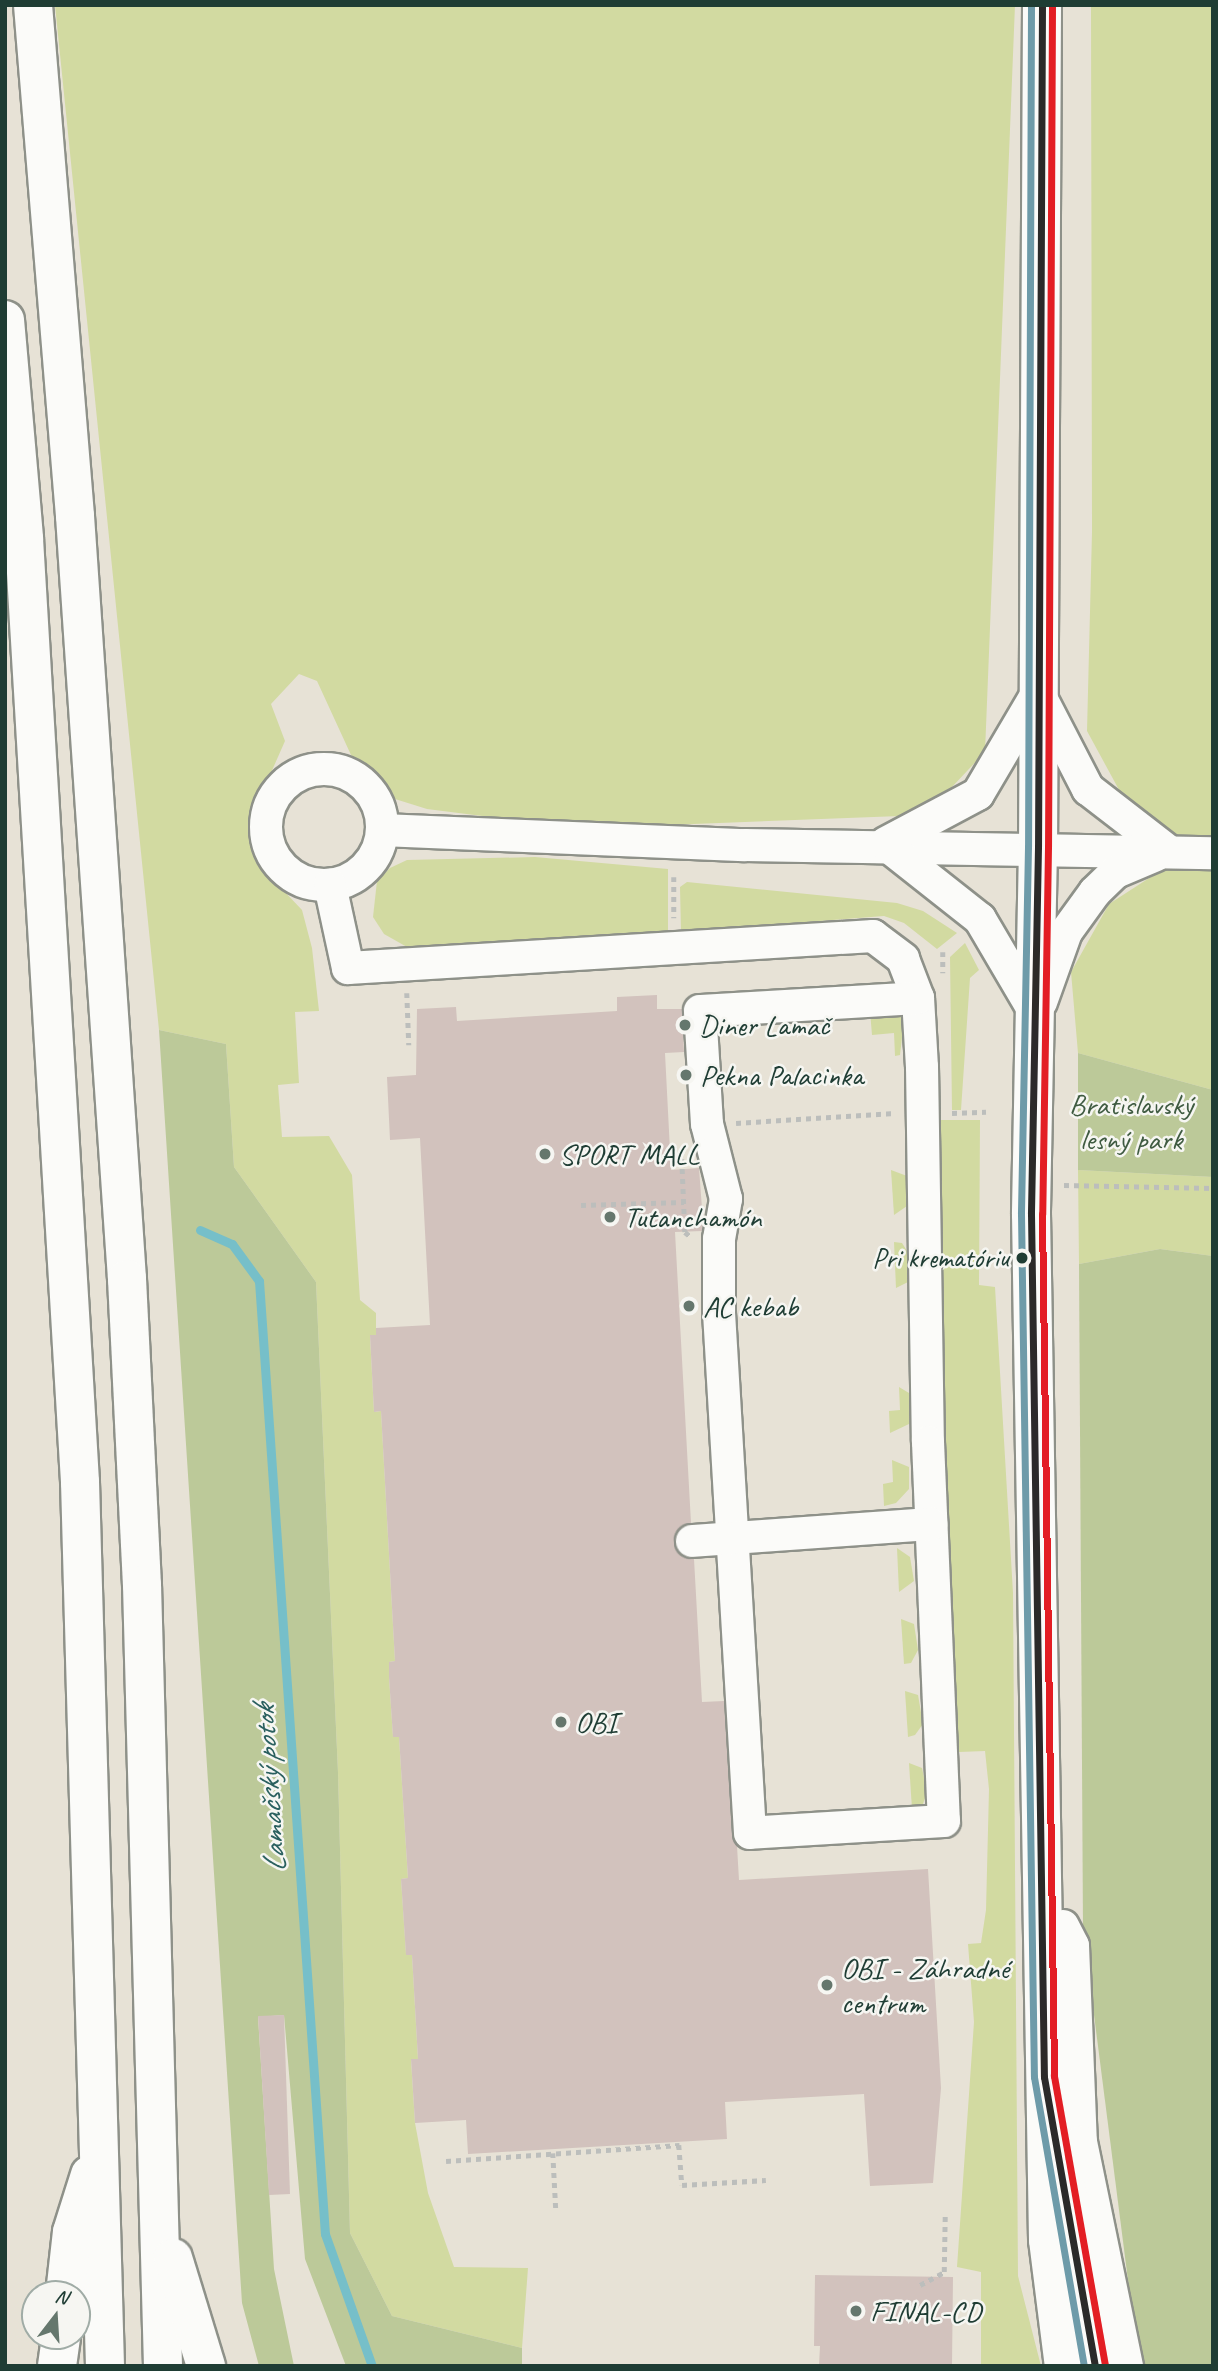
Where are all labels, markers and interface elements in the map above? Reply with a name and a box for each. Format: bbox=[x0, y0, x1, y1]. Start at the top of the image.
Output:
place label: Diner Lamač bbox=[699, 1007, 829, 1043]
marker: Diner Lamač bbox=[677, 1017, 693, 1033]
place label: Pekna Palacinka bbox=[700, 1057, 863, 1093]
marker: Pekna Palacinka bbox=[678, 1067, 694, 1083]
park label: Bratislavský lesný park bbox=[1069, 1086, 1193, 1156]
place label: SPORT MALL bbox=[559, 1136, 698, 1172]
marker: SPORT MALL bbox=[537, 1146, 553, 1162]
place label: Tutanchamón bbox=[624, 1199, 761, 1235]
marker: Tutanchamón bbox=[602, 1209, 618, 1225]
place label: Pri krematóriu bbox=[873, 1241, 1009, 1275]
marker: Pri krematóriu bbox=[1015, 1251, 1029, 1265]
place label: AC kebab bbox=[703, 1288, 798, 1324]
marker: AC kebab bbox=[681, 1298, 697, 1314]
water label: Lamačský potok bbox=[245, 1704, 295, 1874]
place label: OBI bbox=[575, 1704, 617, 1740]
marker: OBI bbox=[553, 1714, 569, 1730]
place label: OBI - Záhradné centrum bbox=[841, 1950, 1009, 2021]
marker: OBI - Záhradné centrum bbox=[819, 1977, 835, 1993]
north arrow bbox=[21, 2280, 91, 2350]
text: N bbox=[52, 2284, 71, 2310]
place label: FINAL-CD bbox=[870, 2293, 981, 2329]
marker: FINAL-CD bbox=[848, 2303, 864, 2319]

